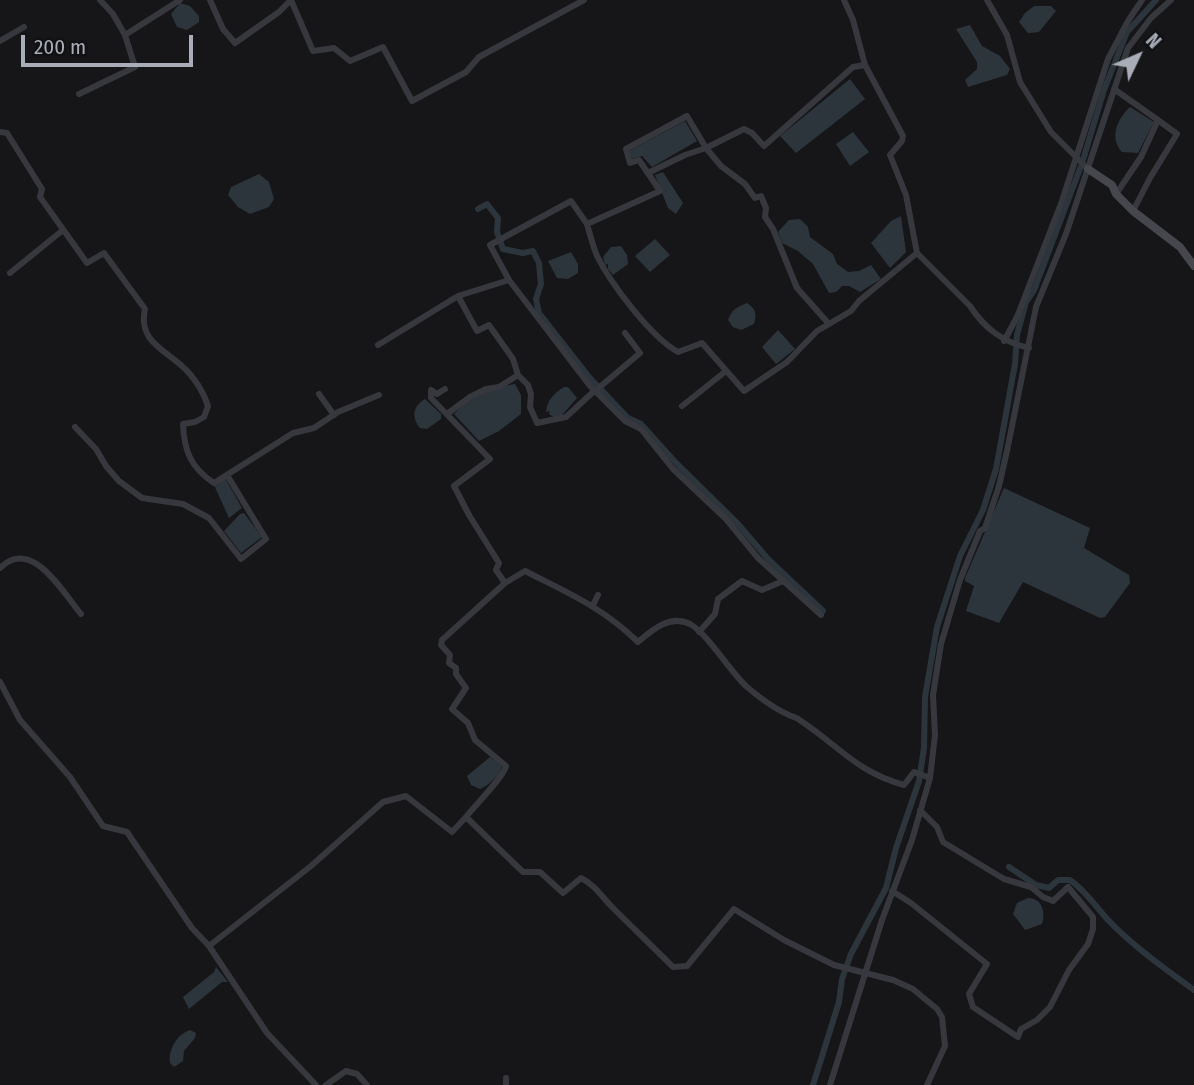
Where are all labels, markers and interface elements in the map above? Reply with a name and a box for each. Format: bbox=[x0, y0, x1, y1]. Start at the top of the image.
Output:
scale bar bbox=[24, 21, 196, 65]
north arrow bbox=[1103, 21, 1173, 91]
text: N bbox=[1141, 29, 1166, 53]
text: 200 m bbox=[34, 34, 86, 60]

